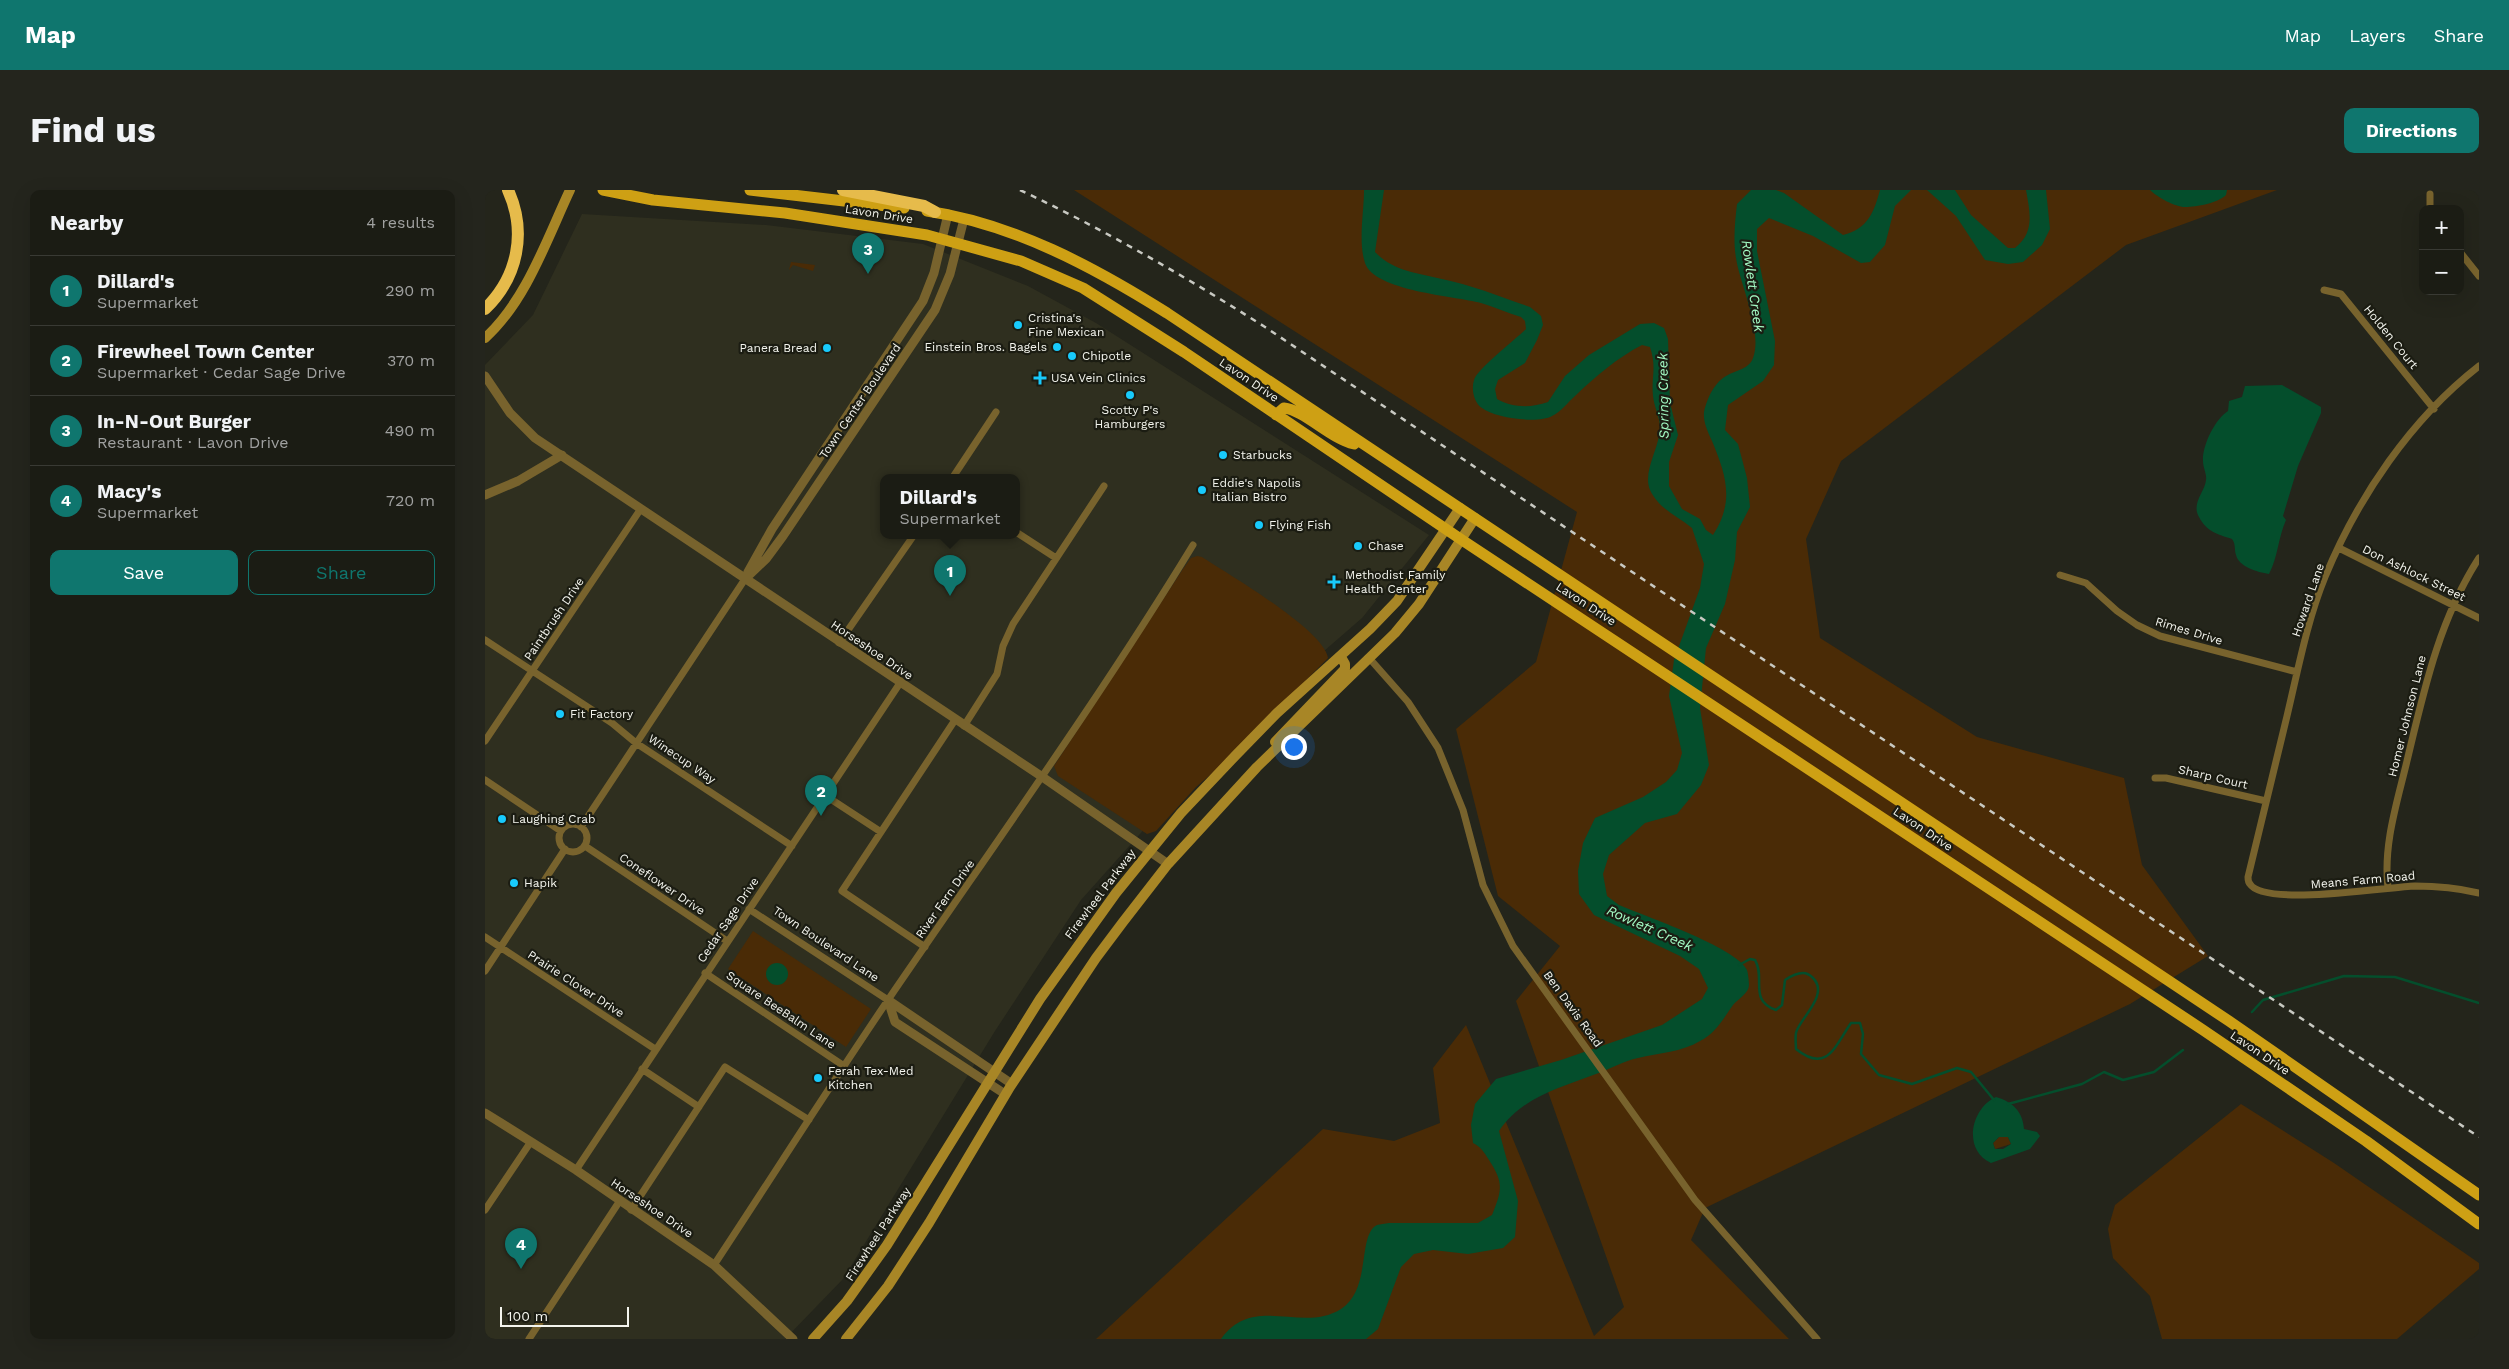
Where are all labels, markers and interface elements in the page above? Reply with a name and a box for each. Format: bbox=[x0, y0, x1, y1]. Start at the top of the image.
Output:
text: Map bbox=[25, 21, 76, 49]
text: Map bbox=[2284, 25, 2321, 46]
text: Layers bbox=[2349, 25, 2406, 46]
text: Share bbox=[2434, 25, 2484, 46]
button: Directions bbox=[2344, 108, 2479, 153]
text: Find us bbox=[30, 109, 156, 151]
street label: Lavon Drive bbox=[844, 202, 914, 226]
map controls bbox=[2419, 205, 2464, 295]
button: + bbox=[2419, 205, 2464, 250]
text: Nearby bbox=[50, 210, 123, 235]
text: 4 results bbox=[366, 213, 435, 232]
pin: 3 bbox=[852, 233, 884, 274]
water label: Rowlett Creek bbox=[1739, 239, 1767, 333]
button: − bbox=[2419, 250, 2464, 295]
text: Dillard's bbox=[97, 270, 174, 293]
text: 1 bbox=[63, 281, 69, 300]
text: 290 m bbox=[385, 281, 435, 300]
text: Supermarket bbox=[97, 293, 198, 312]
street label: Holden Court bbox=[2361, 302, 2421, 372]
place label: Cristina's Fine Mexican bbox=[1028, 311, 1104, 339]
marker: Cristina's Fine Mexican bbox=[1012, 319, 1024, 331]
text: Firewheel Town Center bbox=[97, 340, 314, 363]
place label: Einstein Bros. Bagels bbox=[924, 340, 1047, 354]
place label: Panera Bread bbox=[739, 341, 817, 355]
street label: Town Center Boulevard bbox=[816, 341, 904, 461]
marker: Einstein Bros. Bagels bbox=[1051, 341, 1063, 353]
marker: Panera Bread bbox=[821, 342, 833, 354]
place label: Chipotle bbox=[1082, 349, 1131, 363]
marker: Chipotle bbox=[1066, 350, 1078, 362]
text: 2 bbox=[61, 351, 71, 370]
text: 370 m bbox=[387, 351, 435, 370]
water label: Spring Creek bbox=[1654, 352, 1672, 439]
street label: Lavon Drive bbox=[1217, 355, 1281, 405]
text: Supermarket · Cedar Sage Drive bbox=[97, 363, 346, 382]
marker: USA Vein Clinics bbox=[1033, 371, 1047, 385]
place label: USA Vein Clinics bbox=[1051, 371, 1146, 385]
marker: Scotty P's Hamburgers bbox=[1124, 389, 1136, 401]
place label: Scotty P's Hamburgers bbox=[1095, 403, 1165, 431]
text: In-N-Out Burger bbox=[97, 410, 251, 433]
text: 3 bbox=[61, 421, 71, 440]
text: 490 m bbox=[385, 421, 435, 440]
text: Restaurant · Lavon Drive bbox=[97, 433, 288, 452]
place label: Starbucks bbox=[1233, 448, 1292, 462]
marker: Starbucks bbox=[1217, 449, 1229, 461]
popup bbox=[880, 474, 1020, 539]
place label: Eddie's Napolis Italian Bistro bbox=[1212, 476, 1301, 504]
text: Macy's bbox=[97, 480, 161, 503]
marker: Eddie's Napolis Italian Bistro bbox=[1196, 484, 1208, 496]
text: Dillard's bbox=[899, 486, 977, 509]
text: 4 bbox=[61, 491, 71, 510]
text: 720 m bbox=[386, 491, 435, 510]
text: Supermarket bbox=[97, 503, 198, 522]
text: Supermarket bbox=[899, 509, 1001, 528]
place label: Flying Fish bbox=[1269, 518, 1331, 532]
marker: Flying Fish bbox=[1253, 519, 1265, 531]
place label: Chase bbox=[1368, 539, 1404, 553]
marker: Chase bbox=[1352, 540, 1364, 552]
street label: Don Ashlock Street bbox=[2360, 542, 2468, 604]
button: Save bbox=[50, 550, 238, 595]
button: Share bbox=[248, 550, 435, 595]
pin: 1 bbox=[934, 555, 966, 596]
street label: Howard Lane bbox=[2289, 561, 2327, 639]
place label: Methodist Family Health Center bbox=[1345, 568, 1446, 596]
street label: Paintbrush Drive bbox=[521, 575, 587, 663]
marker: Methodist Family Health Center bbox=[1327, 575, 1341, 589]
street label: Lavon Drive bbox=[1553, 579, 1619, 629]
street label: Rimes Drive bbox=[2154, 614, 2224, 648]
street label: Horseshoe Drive bbox=[828, 617, 916, 683]
street label: Homer Johnson Lane bbox=[2385, 654, 2429, 778]
place label: Fit Factory bbox=[570, 707, 634, 721]
marker: Fit Factory bbox=[554, 708, 566, 720]
street label: Winecup Way bbox=[646, 731, 719, 787]
your location bbox=[1281, 734, 1307, 760]
street label: Sharp Court bbox=[2177, 762, 2249, 792]
pin: 2 bbox=[805, 775, 837, 816]
street label: Lavon Drive bbox=[1891, 804, 1955, 854]
place label: Laughing Crab bbox=[512, 812, 596, 826]
marker: Laughing Crab bbox=[496, 813, 508, 825]
street label: Firewheel Parkway bbox=[1062, 846, 1139, 942]
street label: Coneflower Drive bbox=[616, 850, 708, 918]
street label: River Fern Drive bbox=[913, 857, 977, 941]
street label: Means Farm Road bbox=[2310, 868, 2416, 892]
street label: Cedar Sage Drive bbox=[694, 875, 762, 965]
place label: Hapik bbox=[524, 876, 557, 890]
marker: Hapik bbox=[508, 877, 520, 889]
water label: Rowlett Creek bbox=[1604, 902, 1696, 954]
street label: Town Boulevard Lane bbox=[770, 903, 882, 985]
street label: Prairie Clover Drive bbox=[525, 948, 627, 1020]
street label: Square BeeBalm Lane bbox=[724, 968, 838, 1052]
street label: Ben Davis Road bbox=[1541, 968, 1605, 1050]
street label: Lavon Drive bbox=[2228, 1028, 2292, 1078]
place label: Ferah Tex-Med Kitchen bbox=[828, 1064, 913, 1092]
marker: Ferah Tex-Med Kitchen bbox=[812, 1072, 824, 1084]
street label: Horseshoe Drive bbox=[608, 1175, 696, 1241]
street label: Firewheel Parkway bbox=[842, 1184, 914, 1284]
pin: 4 bbox=[505, 1228, 537, 1269]
scale bar bbox=[500, 1304, 629, 1327]
text: 100 m bbox=[507, 1308, 548, 1324]

